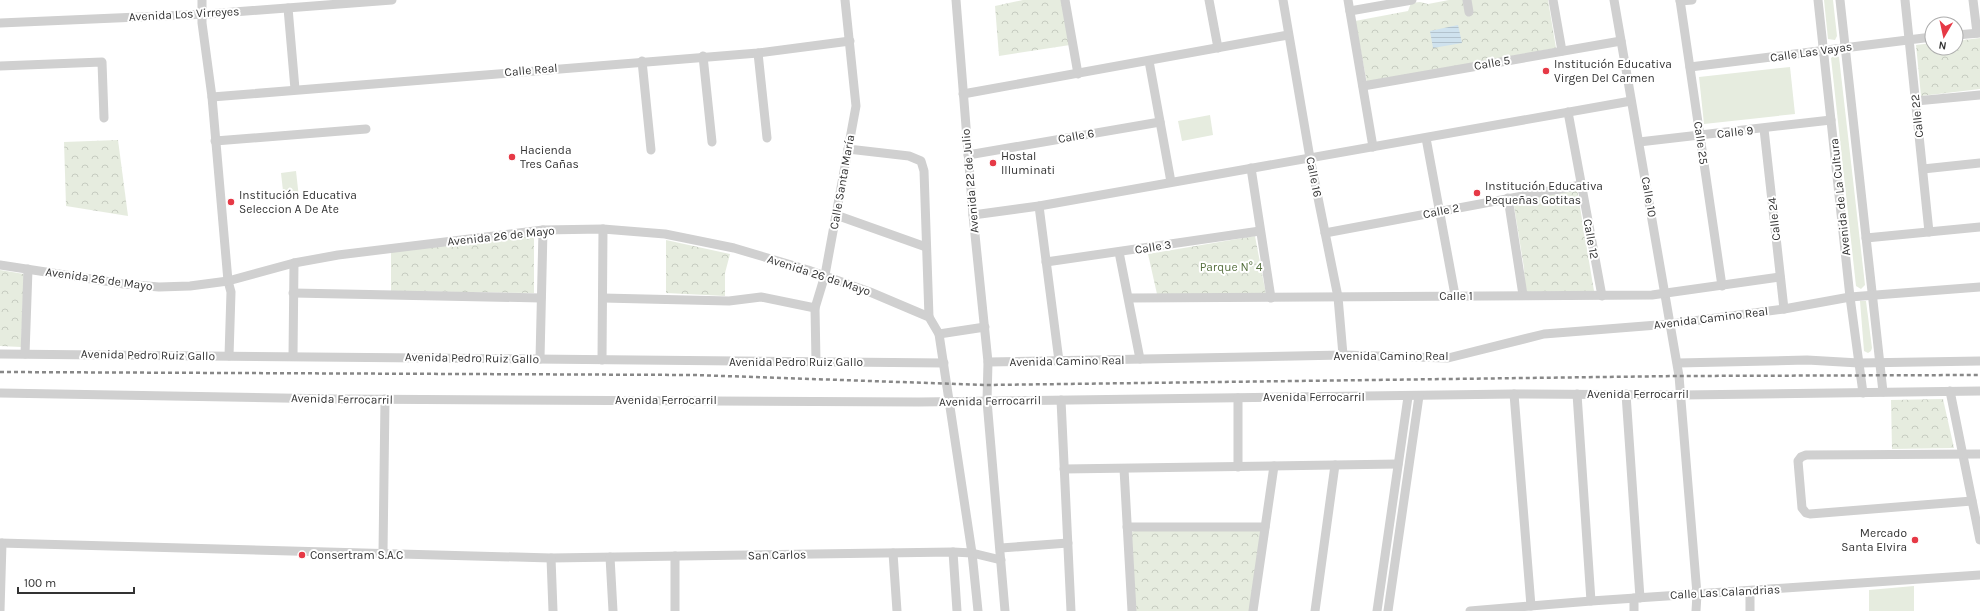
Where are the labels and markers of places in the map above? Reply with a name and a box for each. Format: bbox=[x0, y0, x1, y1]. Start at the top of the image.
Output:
place label: Institución Educativa Virgen Del Carmen bbox=[1554, 57, 1672, 85]
marker: Institución Educativa Virgen Del Carmen bbox=[1541, 66, 1551, 76]
place label: Hacienda Tres Cañas bbox=[520, 143, 579, 171]
place label: Hostal Illuminati bbox=[1001, 149, 1055, 177]
marker: Hacienda Tres Cañas bbox=[507, 152, 517, 162]
marker: Hostal Illuminati bbox=[988, 158, 998, 168]
place label: Institución Educativa Pequeñas Gotitas bbox=[1485, 179, 1603, 207]
place label: Institución Educativa Seleccion A De Ate bbox=[239, 188, 357, 216]
marker: Institución Educativa Pequeñas Gotitas bbox=[1472, 188, 1482, 198]
marker: Institución Educativa Seleccion A De Ate bbox=[226, 197, 236, 207]
place label: Mercado Santa Elvira bbox=[1841, 526, 1907, 554]
marker: Mercado Santa Elvira bbox=[1910, 535, 1920, 545]
place label: Consertram S.A.C bbox=[310, 548, 403, 562]
marker: Consertram S.A.C bbox=[297, 550, 307, 560]

